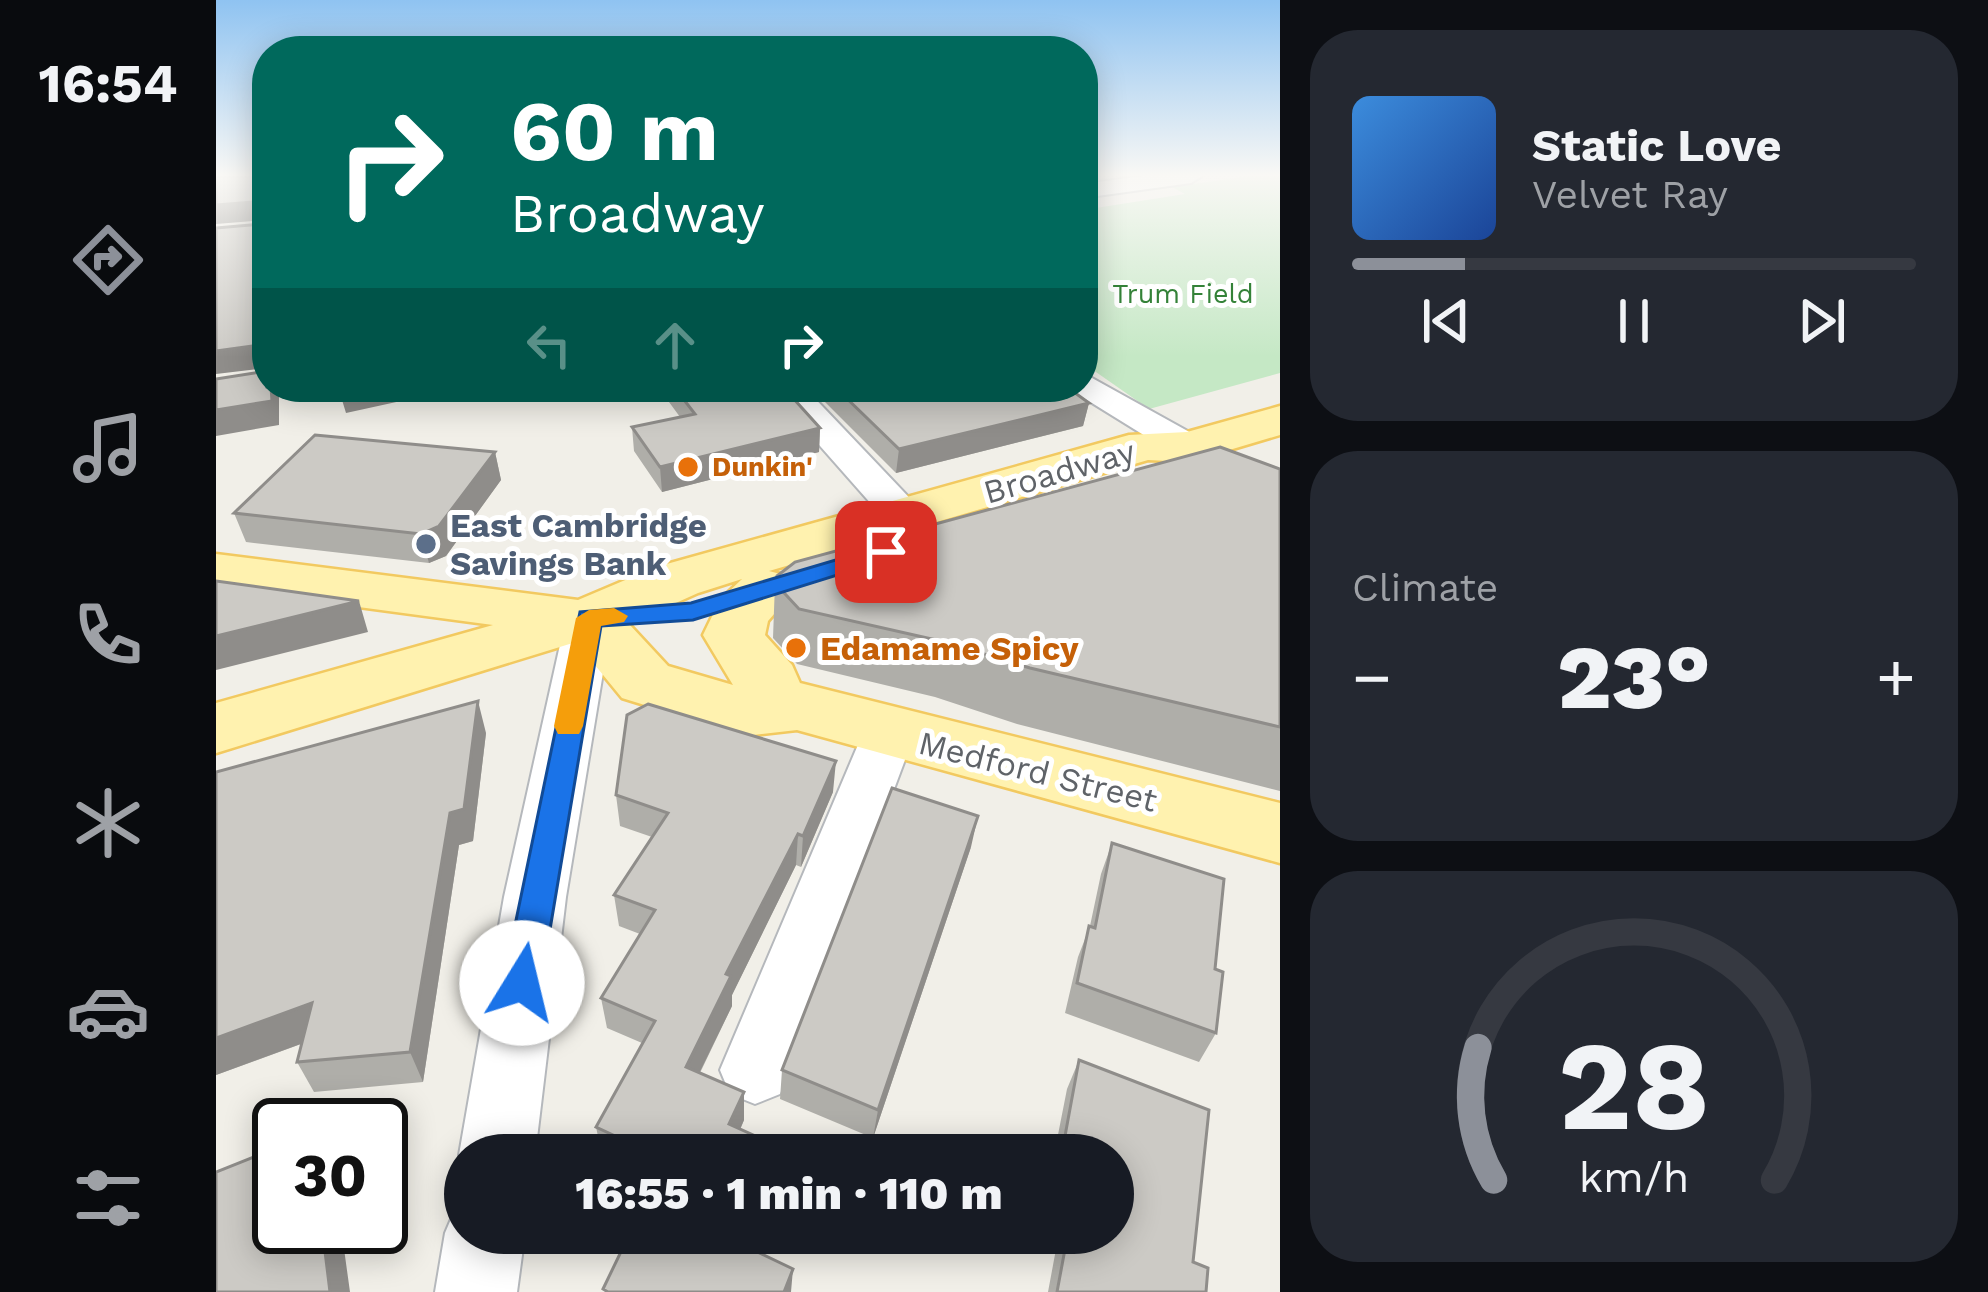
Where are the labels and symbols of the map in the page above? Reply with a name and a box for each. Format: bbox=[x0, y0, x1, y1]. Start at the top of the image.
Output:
park label: Trum Field bbox=[1112, 278, 1254, 310]
street label: Broadway bbox=[979, 431, 1139, 512]
place label: Dunkin' bbox=[712, 451, 813, 483]
marker: Dunkin' bbox=[675, 454, 701, 480]
pin bbox=[835, 501, 937, 603]
place label: East Cambridge Savings Bank bbox=[450, 506, 707, 583]
marker: East Cambridge Savings Bank bbox=[413, 531, 439, 557]
place label: Edamame Spicy bbox=[820, 629, 1079, 668]
marker: Edamame Spicy bbox=[783, 635, 809, 661]
street label: Medford Street bbox=[915, 723, 1161, 820]
position arrow bbox=[459, 920, 585, 1046]
speed limit sign: 30 bbox=[252, 1098, 408, 1254]

